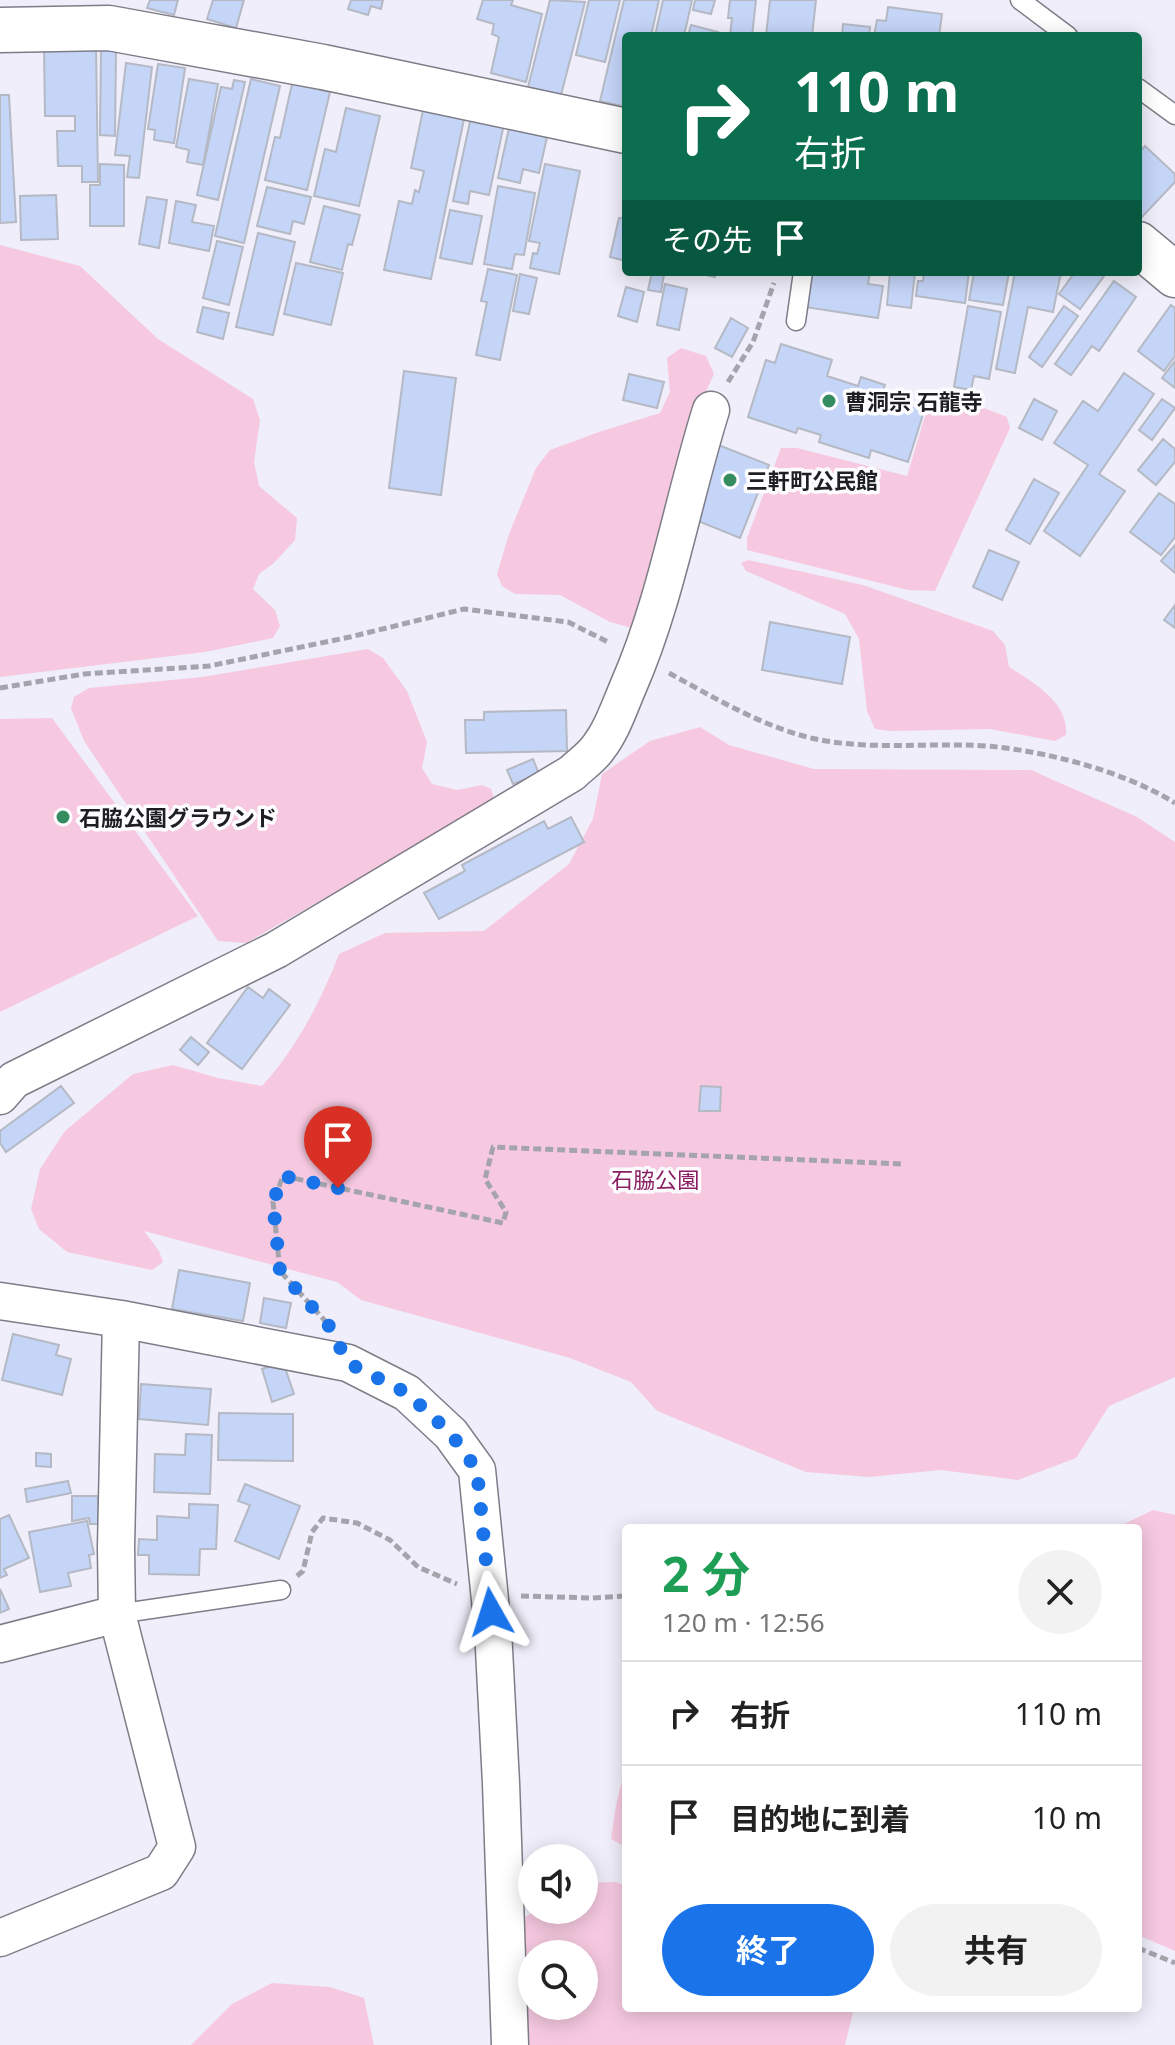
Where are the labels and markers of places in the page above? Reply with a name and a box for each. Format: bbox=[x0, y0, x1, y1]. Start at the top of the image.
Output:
place label: 曹洞宗 石龍寺 bbox=[845, 386, 983, 416]
marker: 曹洞宗 石龍寺 bbox=[820, 392, 838, 410]
place label: 三軒町公民館 bbox=[746, 465, 878, 495]
marker: 三軒町公民館 bbox=[721, 471, 739, 489]
place label: 石脇公園グラウンド bbox=[79, 802, 277, 832]
marker: 石脇公園グラウンド bbox=[54, 808, 72, 826]
pin bbox=[304, 1106, 372, 1188]

